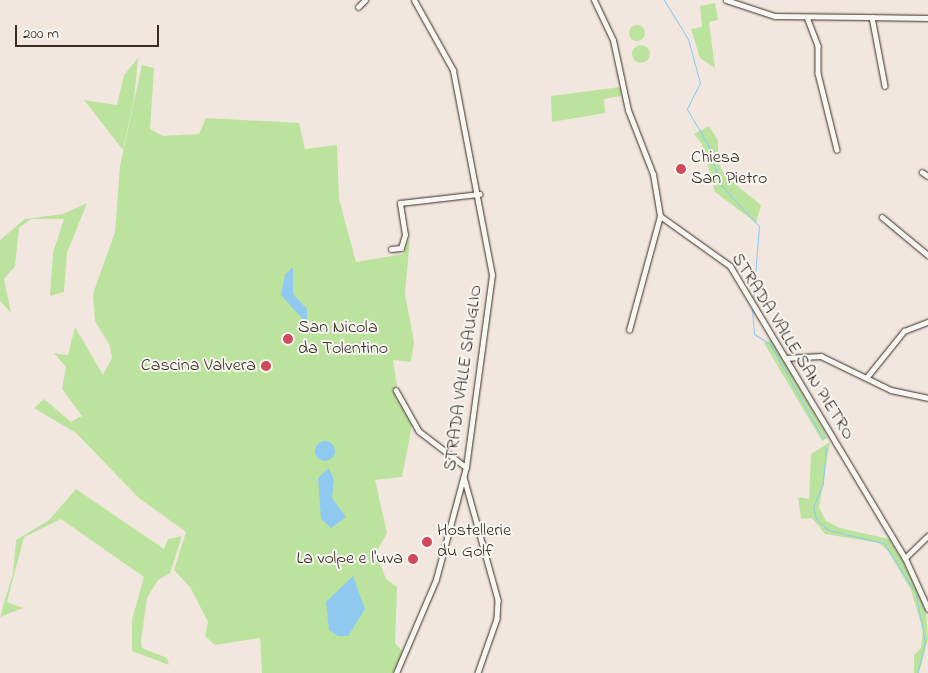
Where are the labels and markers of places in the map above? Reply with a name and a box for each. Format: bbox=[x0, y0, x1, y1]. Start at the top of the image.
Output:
place label: Chiesa San Pietro bbox=[691, 148, 767, 190]
marker: Chiesa San Pietro bbox=[675, 163, 687, 175]
place label: San Nicola da Tolentino bbox=[298, 318, 388, 360]
marker: San Nicola da Tolentino bbox=[282, 333, 294, 345]
place label: Cascina Valvera bbox=[141, 355, 256, 377]
marker: Cascina Valvera bbox=[260, 360, 272, 372]
place label: Hostellerie du Golf bbox=[437, 521, 511, 564]
marker: Hostellerie du Golf bbox=[421, 536, 433, 548]
place label: La volpe e l'uva bbox=[297, 548, 403, 570]
marker: La volpe e l'uva bbox=[407, 553, 419, 565]

